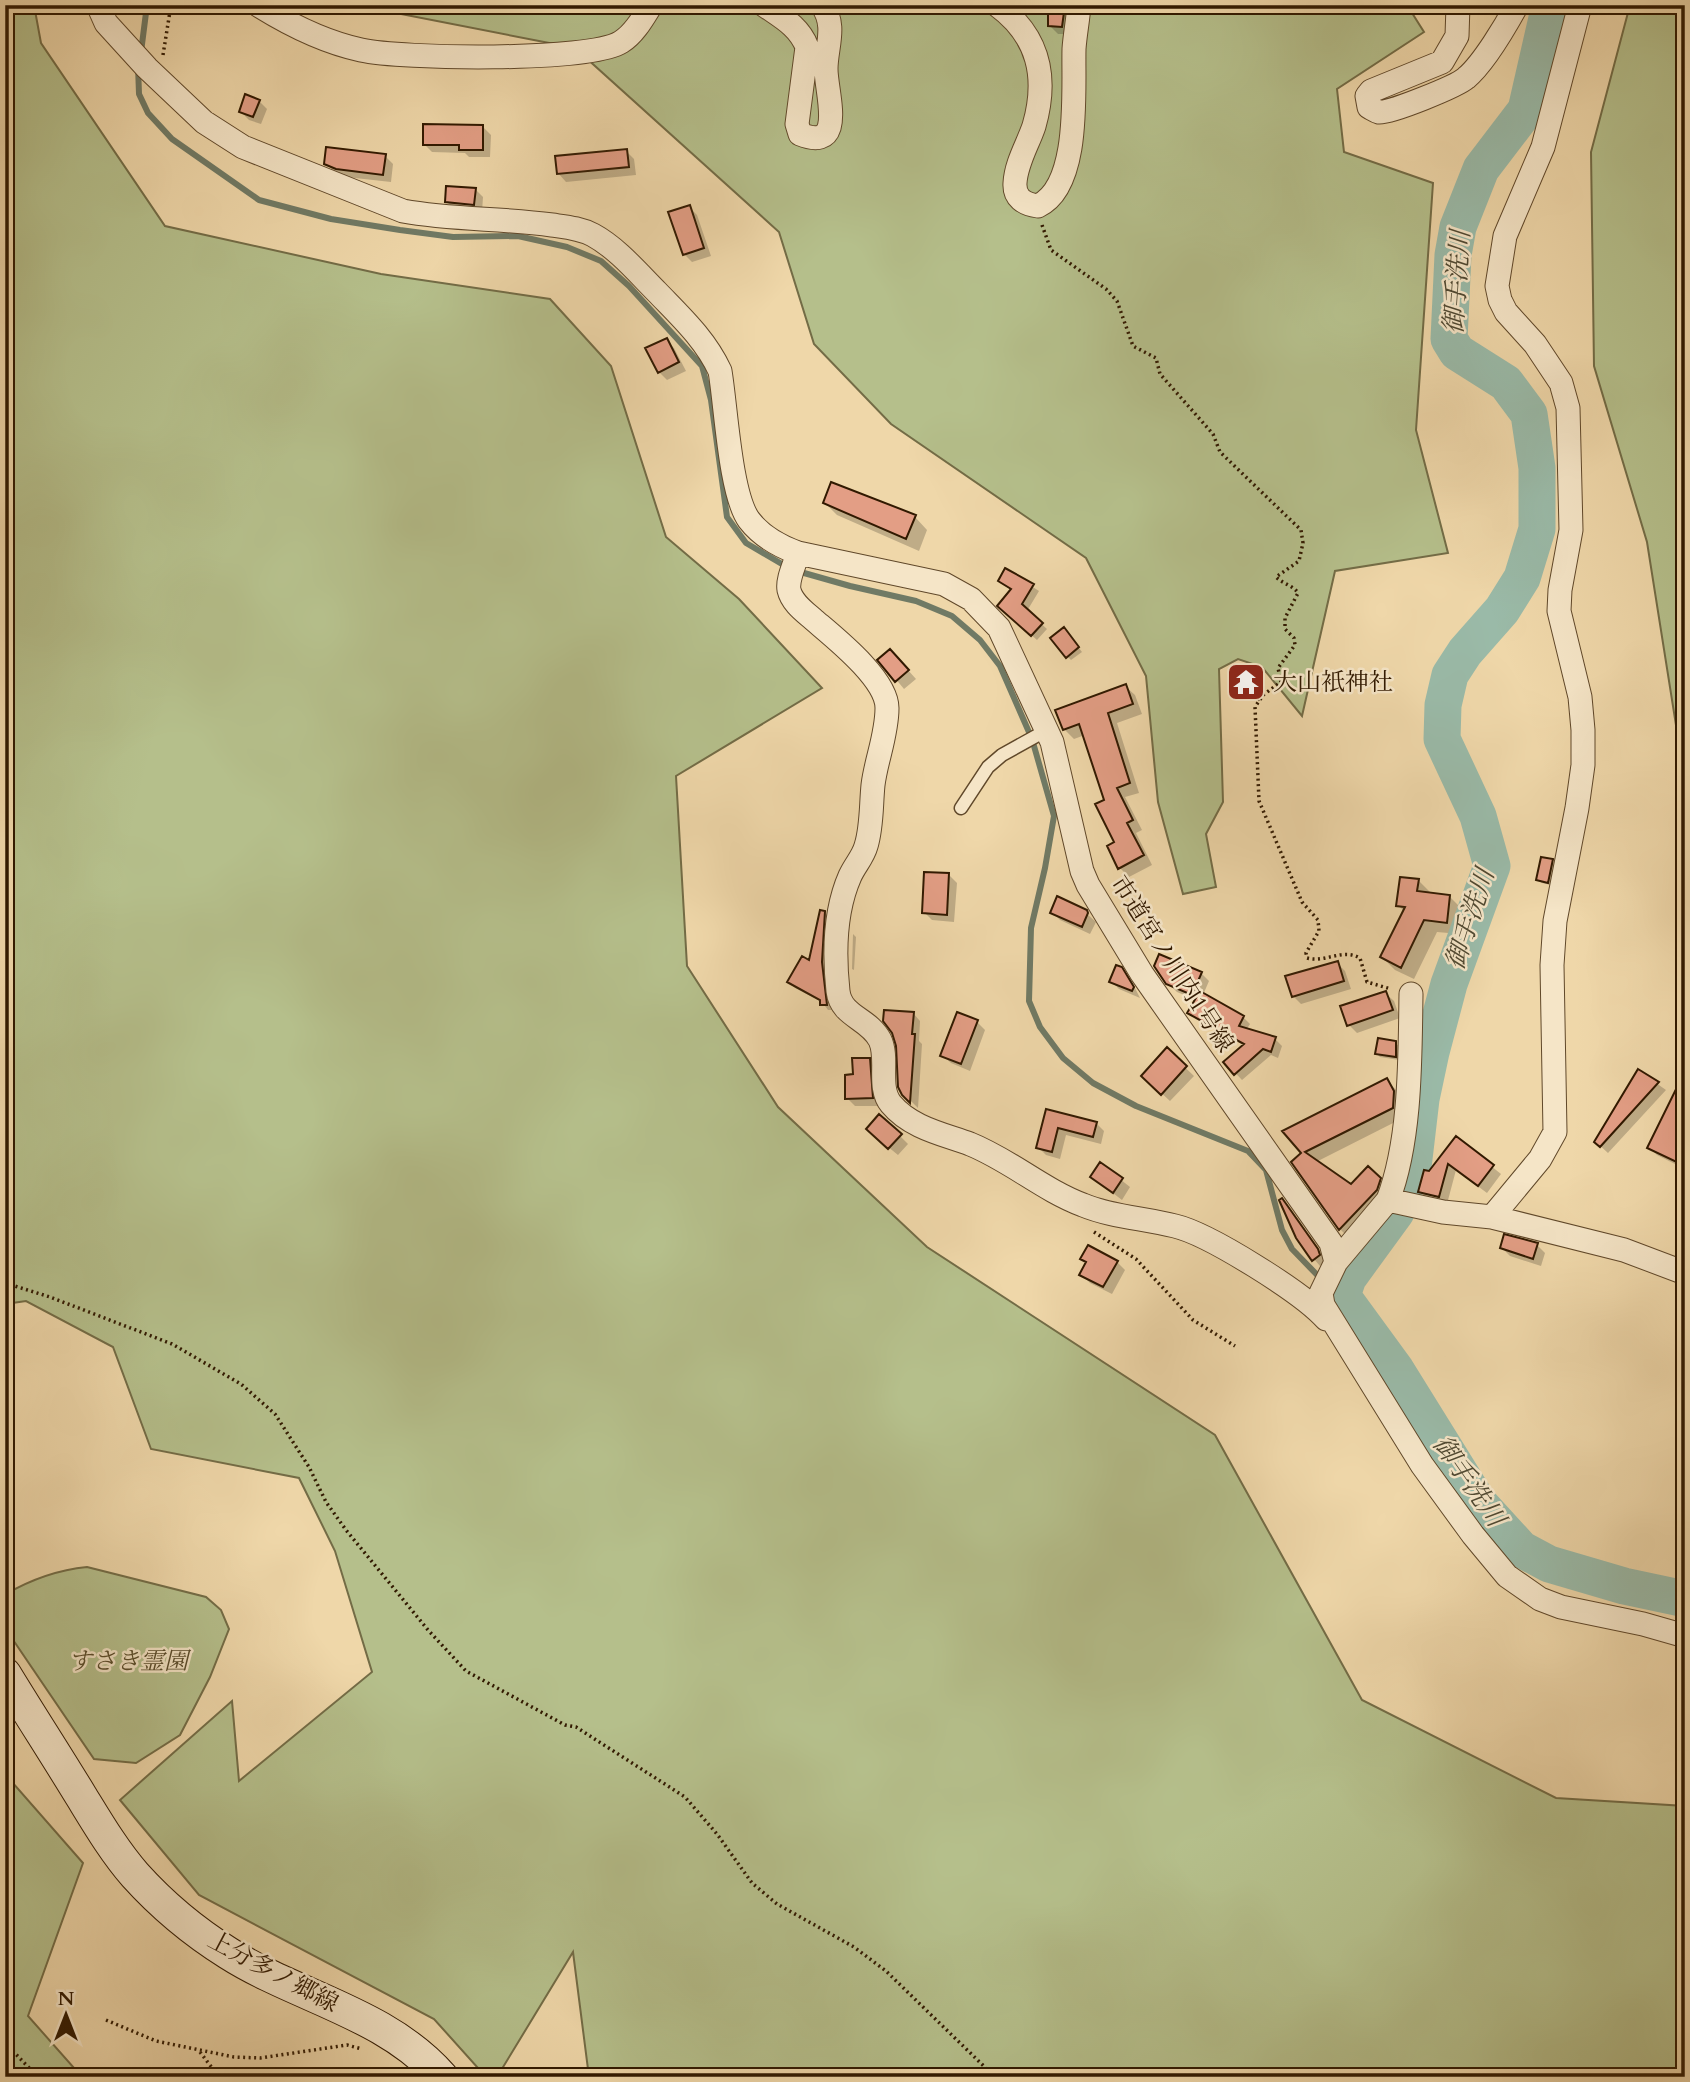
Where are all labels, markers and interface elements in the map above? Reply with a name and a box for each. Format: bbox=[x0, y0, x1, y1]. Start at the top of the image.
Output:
water label: 御手洗川 bbox=[1436, 226, 1478, 335]
temple icon: 大山衹神社 bbox=[1225, 661, 1267, 703]
place label: 大山衹神社 bbox=[1273, 666, 1393, 699]
water label: 御手洗川 bbox=[1437, 861, 1504, 974]
street label: 市道宮ノ川内1号線 bbox=[1103, 869, 1241, 1059]
water label: 御手洗川 bbox=[1425, 1428, 1515, 1536]
park label: すさき霊園 bbox=[68, 1645, 192, 1678]
street label: 上分多ノ郷線 bbox=[202, 1924, 344, 2020]
north arrow bbox=[32, 1980, 102, 2050]
text: N bbox=[58, 1986, 75, 2012]

